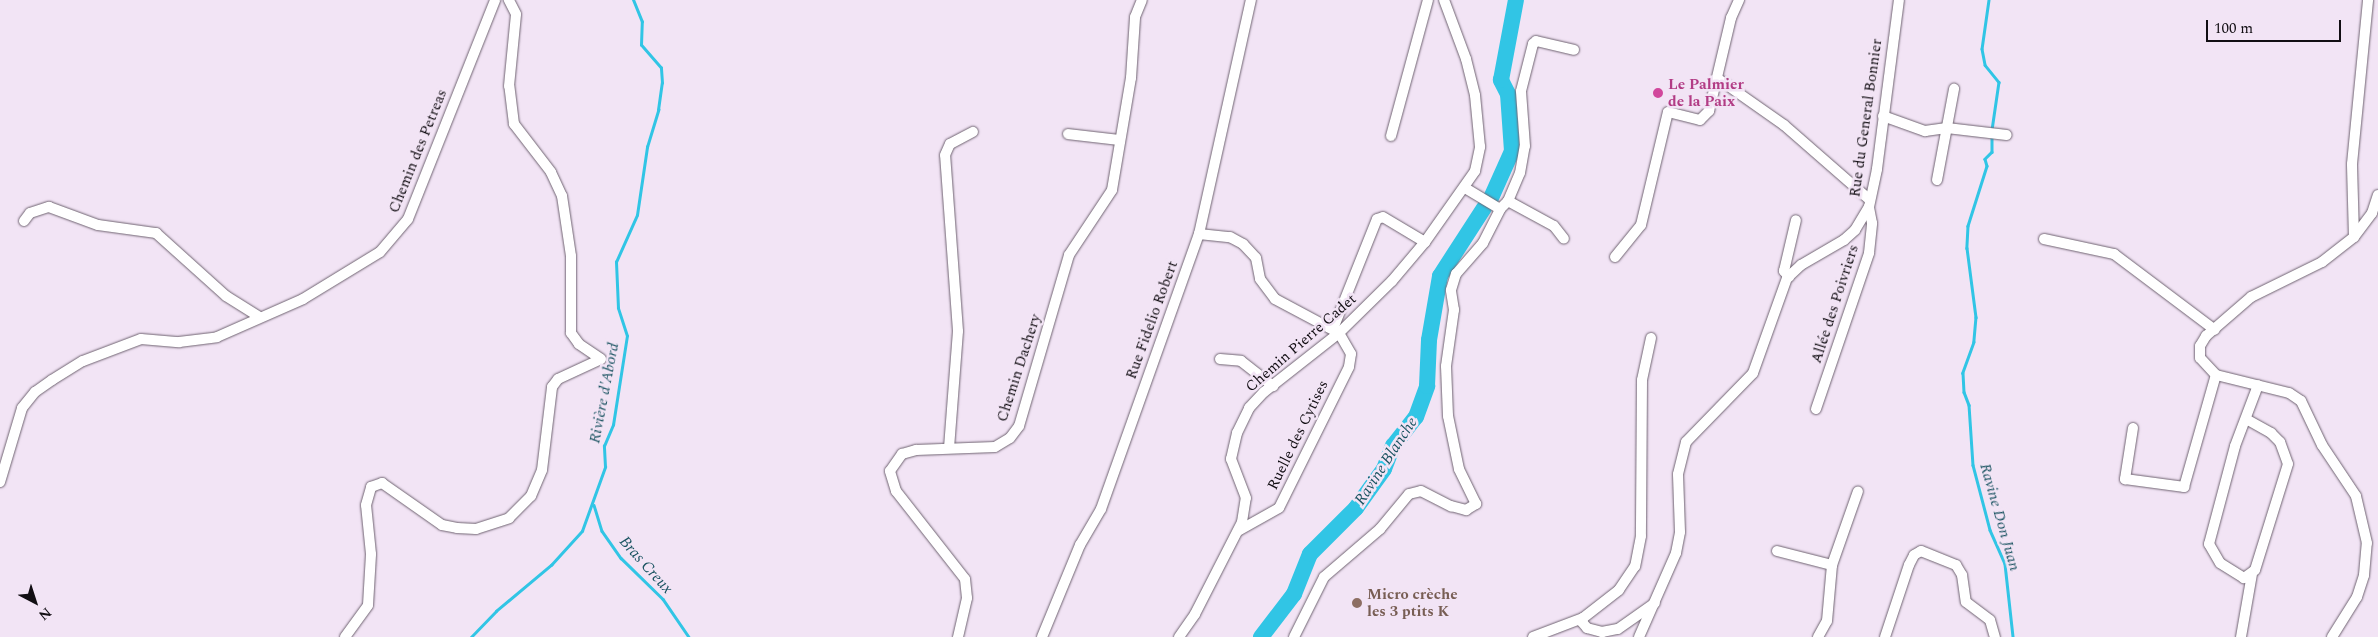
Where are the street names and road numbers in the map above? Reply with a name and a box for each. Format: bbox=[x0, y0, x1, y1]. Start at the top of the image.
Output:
street label: Rue du General Bonnier bbox=[1846, 38, 1886, 198]
street label: Chemin des Petreas bbox=[385, 87, 451, 215]
street label: Allée des Poivriers bbox=[1807, 242, 1863, 366]
street label: Rue Fidelio Robert bbox=[1122, 258, 1182, 382]
street label: Chemin Pierre Cadet bbox=[1242, 290, 1360, 396]
street label: Chemin Dachery bbox=[993, 312, 1045, 424]
street label: Ruelle des Cytises bbox=[1264, 377, 1332, 493]

